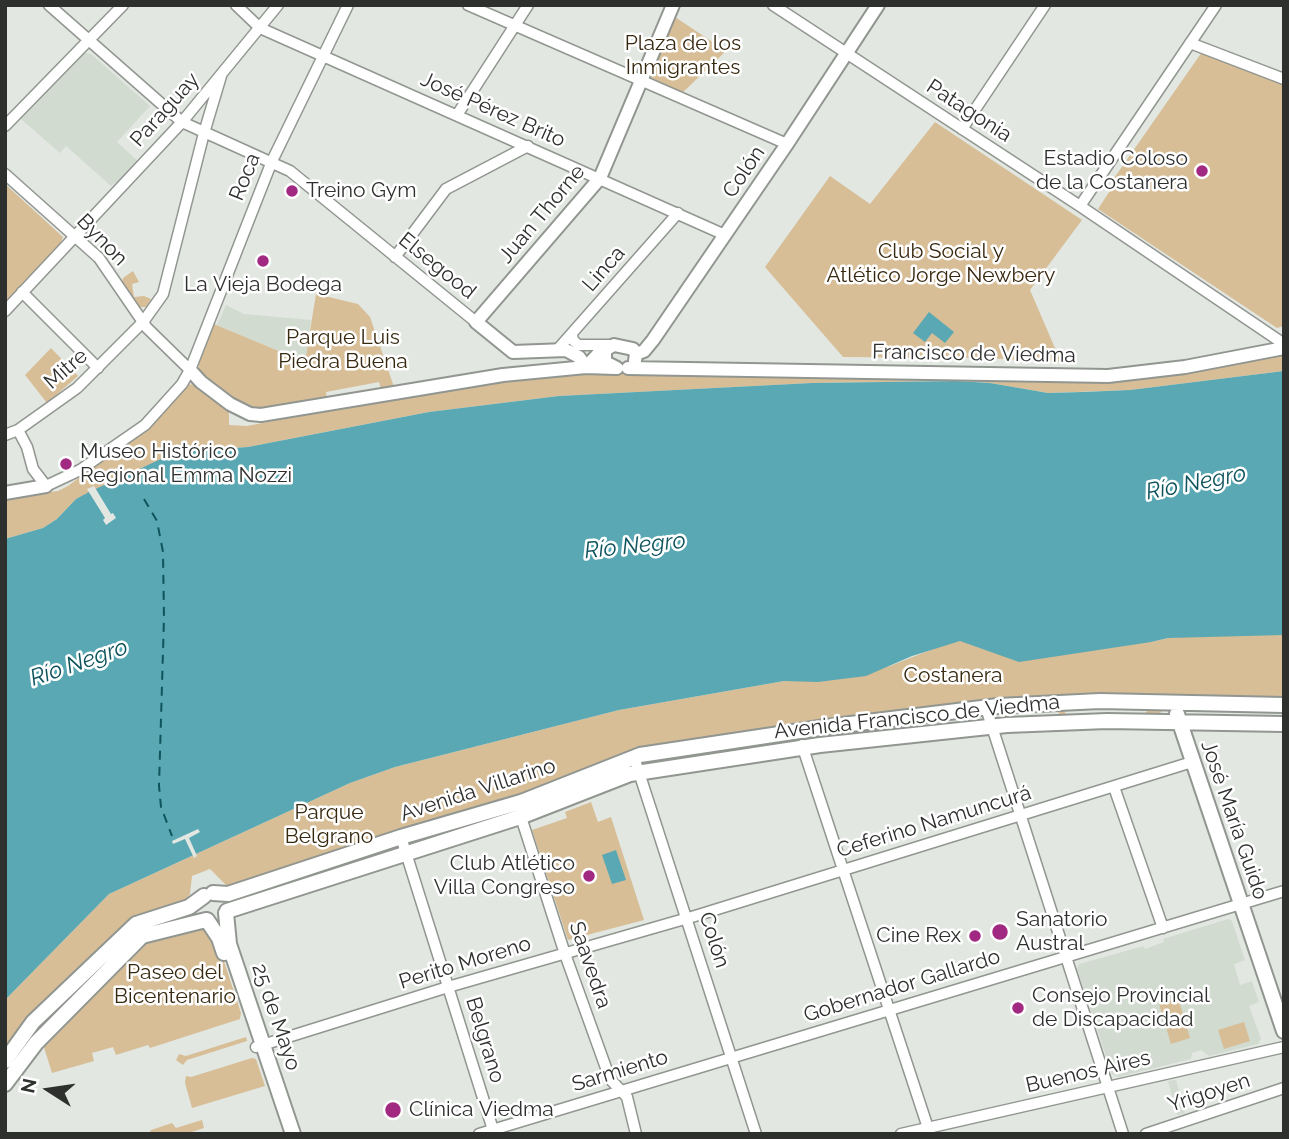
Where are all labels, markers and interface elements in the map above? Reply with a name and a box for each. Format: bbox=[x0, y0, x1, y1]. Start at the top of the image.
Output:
park label: Plaza de los Inmigrantes bbox=[625, 31, 741, 81]
street label: José Pérez Brito bbox=[417, 67, 569, 153]
street label: Paraguay bbox=[125, 68, 205, 152]
street label: Patagonia bbox=[922, 74, 1016, 148]
street label: Colón bbox=[718, 141, 770, 203]
place label: Estadio Coloso de la Costanera bbox=[1036, 146, 1188, 196]
street label: Roca bbox=[224, 150, 266, 204]
street label: Juan Thorne bbox=[493, 160, 591, 268]
marker: Estadio Coloso de la Costanera bbox=[1194, 163, 1210, 179]
place label: Treino Gym bbox=[306, 178, 416, 204]
marker: Treino Gym bbox=[284, 183, 300, 199]
street label: Bynon bbox=[71, 209, 133, 271]
street label: Elsegood bbox=[393, 227, 481, 305]
park label: Club Social y Atlético Jorge Newbery bbox=[827, 239, 1055, 289]
street label: Linca bbox=[577, 241, 631, 297]
marker: La Vieja Bodega bbox=[255, 253, 271, 269]
place label: La Vieja Bodega bbox=[184, 272, 342, 298]
park label: Parque Luis Piedra Buena bbox=[278, 325, 408, 375]
street label: Francisco de Viedma bbox=[872, 340, 1076, 368]
street label: Mitre bbox=[39, 343, 93, 395]
place label: Museo Histórico Regional Emma Nozzi bbox=[80, 439, 292, 489]
marker: Museo Histórico Regional Emma Nozzi bbox=[58, 456, 74, 472]
water label: Río Negro bbox=[1144, 460, 1248, 506]
water label: Río Negro bbox=[583, 527, 687, 565]
water label: Río Negro bbox=[26, 633, 132, 693]
park label: Costanera bbox=[904, 663, 1002, 689]
street label: Avenida Francisco de Viedma bbox=[773, 689, 1061, 745]
street label: José María Guido bbox=[1195, 737, 1273, 903]
street label: Avenida Villarino bbox=[397, 753, 559, 827]
street label: Ceferino Namuncurá bbox=[834, 780, 1034, 864]
park label: Parque Belgrano bbox=[285, 800, 373, 850]
place label: Club Atlético Villa Congreso bbox=[434, 851, 575, 901]
marker: Club Atlético Villa Congreso bbox=[581, 868, 597, 884]
place label: Sanatorio Austral bbox=[1016, 907, 1108, 957]
street label: Colón bbox=[693, 909, 735, 971]
street label: Saavedra bbox=[563, 918, 617, 1012]
marker: Sanatorio Austral bbox=[990, 922, 1010, 942]
place label: Cine Rex bbox=[876, 923, 961, 949]
marker: Cine Rex bbox=[967, 928, 983, 944]
street label: Perito Moreno bbox=[396, 931, 534, 995]
street label: Gobernador Gallardo bbox=[801, 944, 1003, 1028]
park label: Paseo del Bicentenario bbox=[114, 960, 236, 1010]
street label: 25 de Mayo bbox=[246, 960, 306, 1074]
place label: Consejo Provincial de Discapacidad bbox=[1032, 983, 1210, 1033]
street label: Belgrano bbox=[460, 994, 510, 1086]
marker: Consejo Provincial de Discapacidad bbox=[1010, 1000, 1026, 1016]
street label: Sarmiento bbox=[569, 1044, 671, 1098]
street label: Buenos Aires bbox=[1023, 1045, 1153, 1099]
north arrow bbox=[14, 1055, 84, 1125]
street label: Yrigoyen bbox=[1165, 1068, 1253, 1118]
text: N bbox=[16, 1076, 41, 1095]
place label: Clínica Viedma bbox=[409, 1097, 554, 1123]
marker: Clínica Viedma bbox=[383, 1100, 403, 1120]

